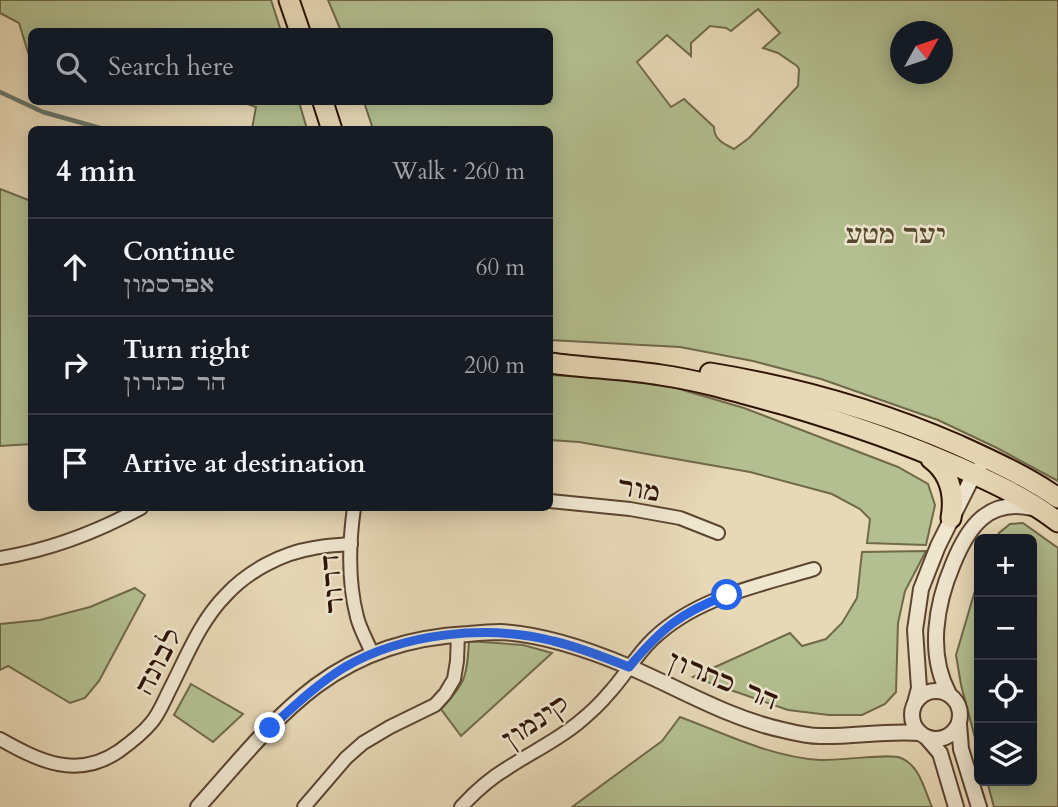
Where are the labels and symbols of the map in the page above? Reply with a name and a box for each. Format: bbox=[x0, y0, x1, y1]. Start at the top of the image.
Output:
north arrow bbox=[890, 21, 953, 84]
park label: יער מטע bbox=[846, 217, 946, 252]
street label: מור bbox=[615, 469, 663, 510]
street label: דרור bbox=[312, 552, 353, 616]
route start bbox=[711, 579, 742, 610]
street label: לבונה bbox=[127, 622, 190, 700]
street label: הר כתרון bbox=[662, 642, 783, 718]
street label: קינמון bbox=[495, 686, 576, 757]
route end bbox=[254, 712, 285, 743]

